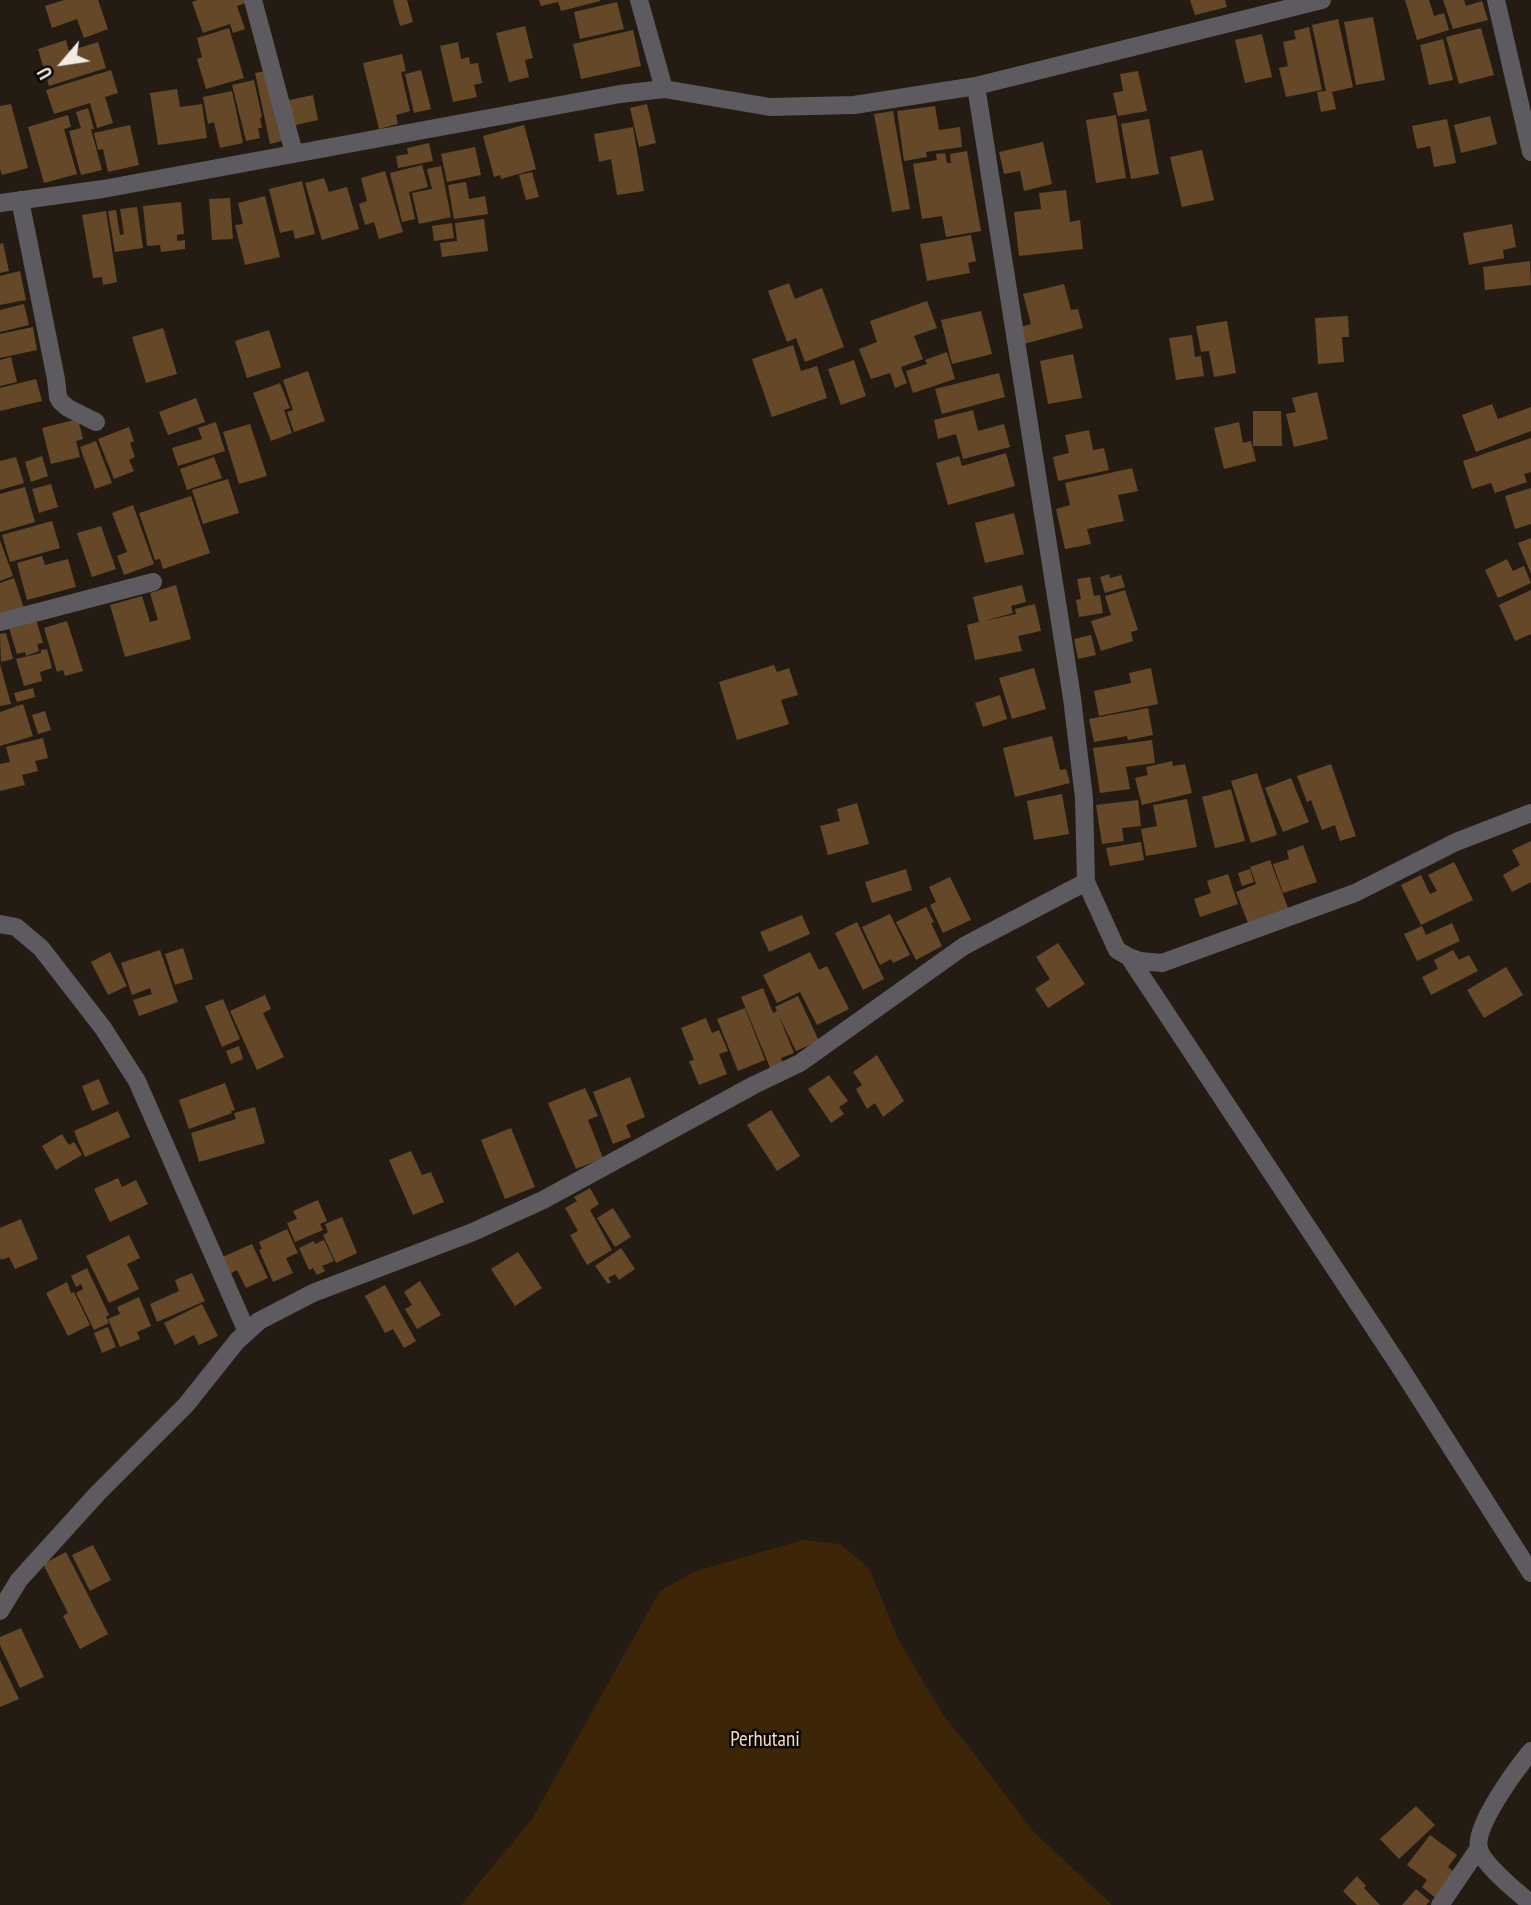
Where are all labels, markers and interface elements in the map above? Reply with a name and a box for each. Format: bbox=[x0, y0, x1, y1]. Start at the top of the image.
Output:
north arrow bbox=[28, 28, 98, 98]
text: U bbox=[32, 63, 58, 83]
park label: Perhutani bbox=[730, 1727, 800, 1753]

